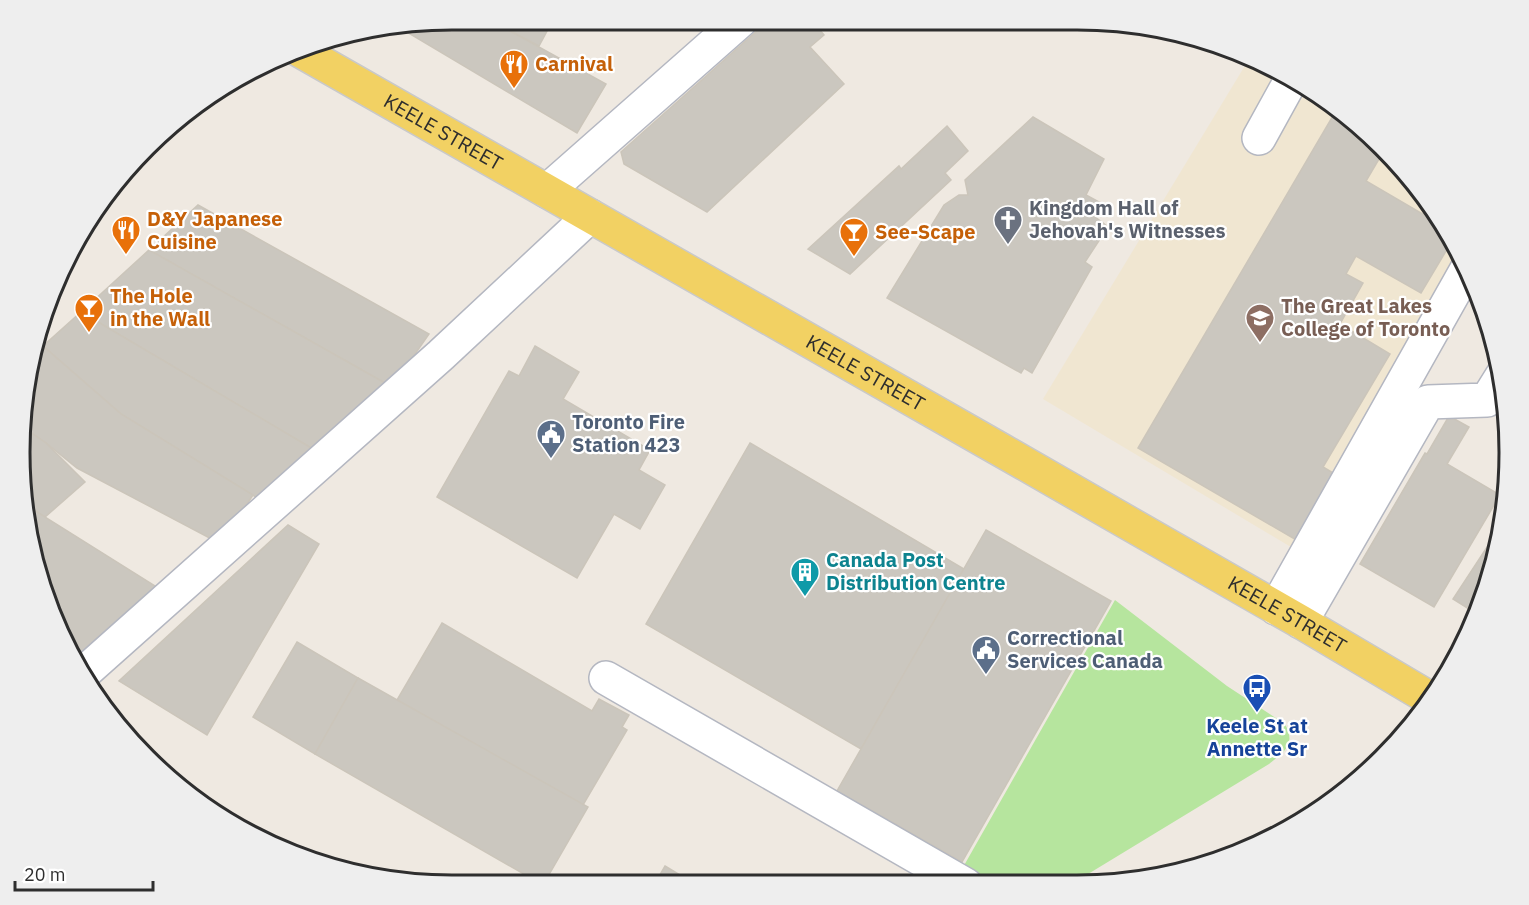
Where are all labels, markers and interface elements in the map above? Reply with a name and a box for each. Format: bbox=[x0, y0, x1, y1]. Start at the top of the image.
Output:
restaurant icon: Carnival bbox=[498, 48, 530, 90]
place label: Carnival bbox=[535, 50, 613, 77]
street label: KEELE STREET bbox=[379, 87, 508, 176]
place label: Kingdom Hall of Jehovah's Witnesses bbox=[1029, 194, 1226, 244]
church icon: Kingdom Hall of Jehovah's Witnesses bbox=[992, 204, 1024, 246]
place label: D&Y Japanese Cuisine bbox=[147, 205, 282, 255]
restaurant icon: D&Y Japanese Cuisine bbox=[110, 214, 142, 256]
bar icon: See-Scape bbox=[838, 216, 870, 258]
place label: See-Scape bbox=[875, 218, 975, 245]
place label: The Hole in the Wall bbox=[110, 282, 210, 332]
bar icon: The Hole in the Wall bbox=[73, 292, 105, 334]
place label: The Great Lakes College of Toronto bbox=[1281, 292, 1450, 342]
school or university icon: The Great Lakes College of Toronto bbox=[1244, 302, 1276, 344]
street label: KEELE STREET bbox=[801, 328, 930, 417]
place label: Toronto Fire Station 423 bbox=[572, 408, 685, 458]
public building icon: Toronto Fire Station 423 bbox=[535, 418, 567, 460]
place label: Canada Post Distribution Centre bbox=[826, 546, 1005, 596]
building icon: Canada Post Distribution Centre bbox=[789, 556, 821, 598]
street label: KEELE STREET bbox=[1223, 569, 1352, 659]
place label: Correctional Services Canada bbox=[1007, 624, 1163, 674]
public building icon: Correctional Services Canada bbox=[970, 634, 1002, 676]
bus stop icon: Keele St at Annette Sr bbox=[1241, 672, 1273, 714]
place label: Keele St at Annette Sr bbox=[1206, 712, 1308, 762]
scale bar bbox=[15, 854, 153, 892]
text: 20 m bbox=[24, 863, 66, 886]

